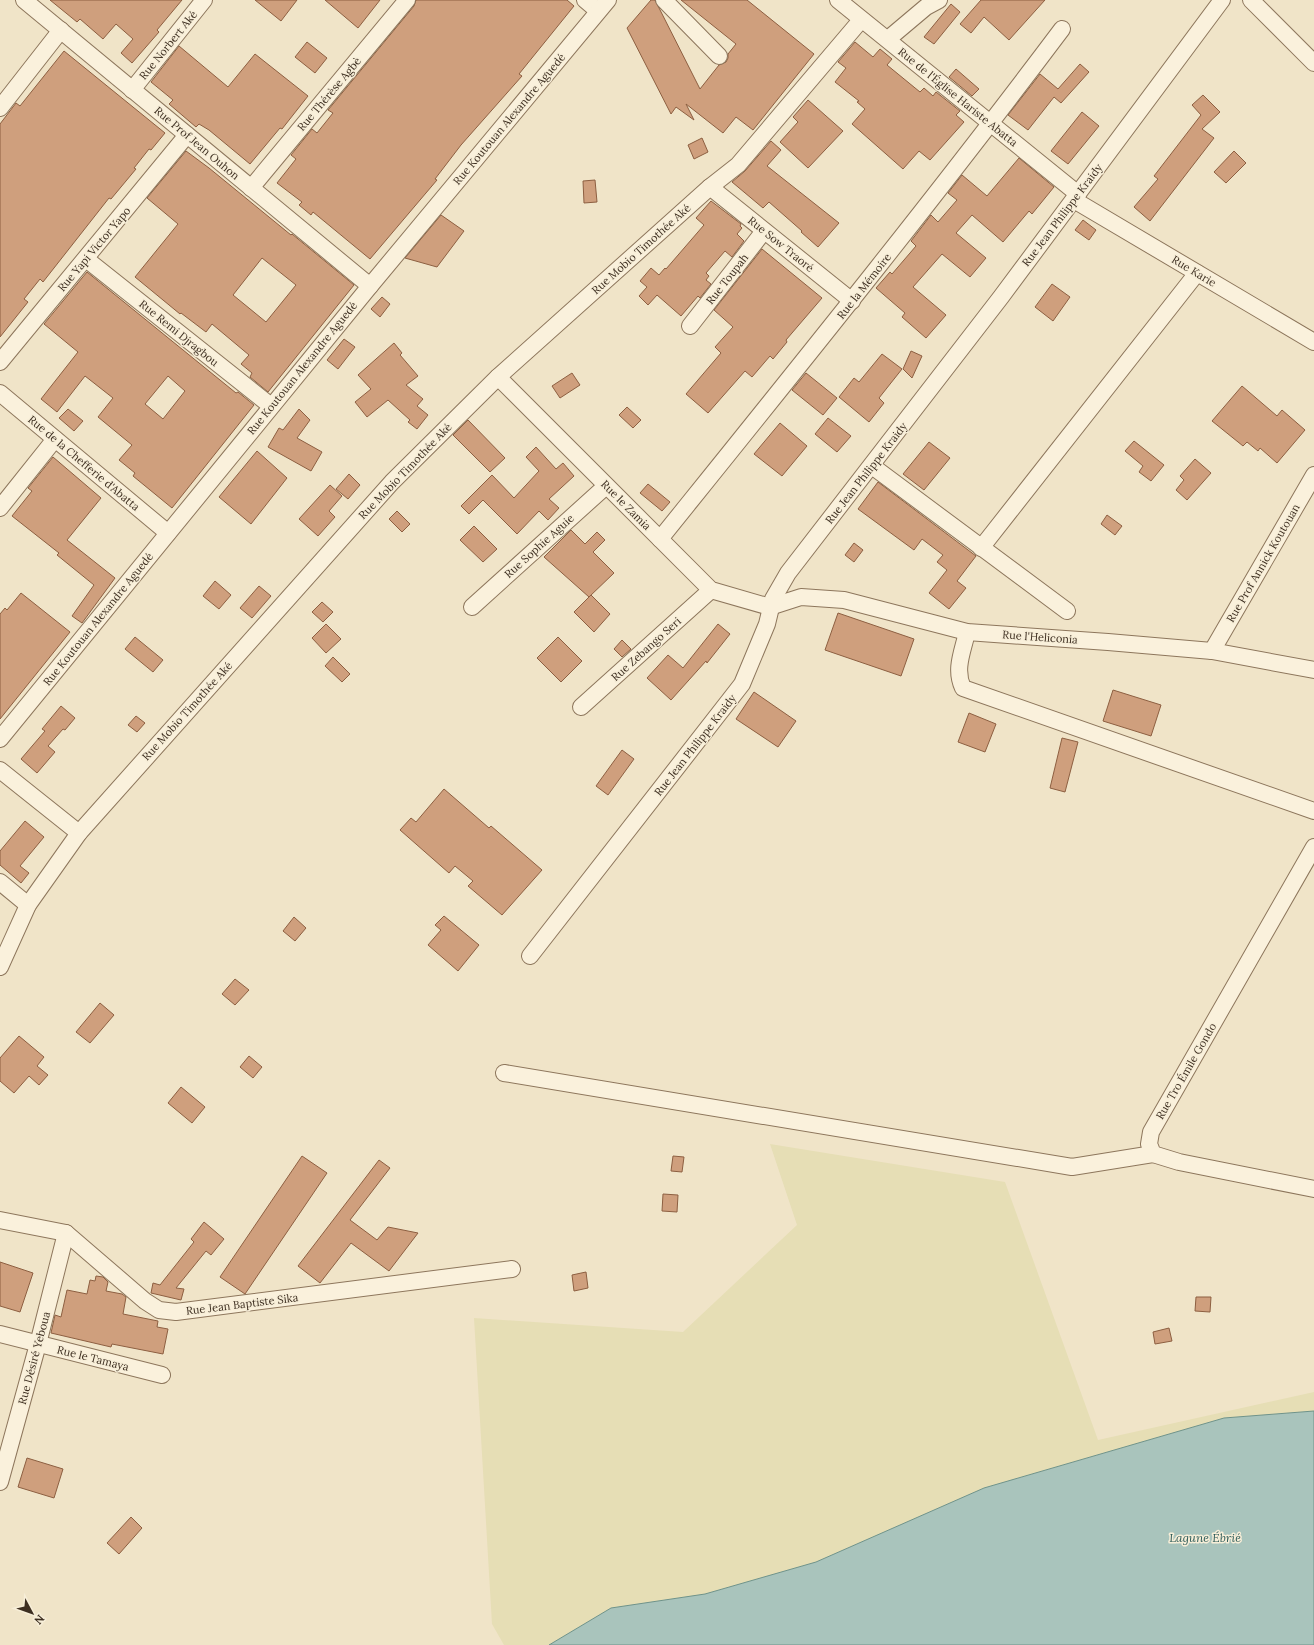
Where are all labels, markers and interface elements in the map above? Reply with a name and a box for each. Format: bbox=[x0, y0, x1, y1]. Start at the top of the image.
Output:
street label: Rue Norbert Aké bbox=[136, 8, 200, 82]
street label: Rue de l'Église Hariste Abatta bbox=[895, 44, 1021, 150]
street label: Rue Koutouan Alexandre Aguedé bbox=[450, 50, 568, 188]
street label: Rue Thérèse Agbè bbox=[294, 54, 364, 134]
street label: Rue Prof Jean Ouhon bbox=[152, 103, 243, 183]
street label: Rue Jean Philippe Kraidy bbox=[1019, 161, 1105, 269]
street label: Rue Mobio Timothée Aké bbox=[589, 201, 693, 297]
street label: Rue Yapi Victor Yapo bbox=[54, 204, 134, 294]
street label: Rue Sow Traoré bbox=[745, 213, 817, 275]
street label: Rue Toupah bbox=[703, 250, 751, 307]
street label: Rue la Mémoire bbox=[834, 250, 894, 322]
street label: Rue Karie bbox=[1169, 252, 1219, 290]
street label: Rue Remi Djragbou bbox=[136, 297, 222, 370]
street label: Rue Koutouan Alexandre Aguedé bbox=[244, 299, 360, 437]
street label: Rue de la Chefferie d'Abatta bbox=[25, 412, 143, 514]
street label: Rue Jean Philippe Kraidy bbox=[822, 419, 910, 527]
street label: Rue Mobio Timothée Aké bbox=[355, 420, 455, 522]
street label: Rue le Zamia bbox=[598, 477, 654, 533]
street label: Rue Prof Annick Koutouan bbox=[1223, 501, 1303, 625]
street label: Rue Sophie Aguie bbox=[501, 511, 577, 581]
street label: Rue Koutouan Alexandre Aguedé bbox=[40, 550, 156, 688]
street label: Rue Zebango Seri bbox=[608, 614, 684, 684]
street label: Rue l'Heliconia bbox=[1002, 627, 1079, 647]
street label: Rue Mobio Timothée Aké bbox=[139, 659, 235, 763]
street label: Rue Jean Philippe Kraidy bbox=[651, 691, 739, 799]
street label: Rue Tro Émile Gondo bbox=[1153, 1020, 1219, 1122]
street label: Rue Jean Baptiste Sika bbox=[185, 1290, 299, 1318]
street label: Rue Désiré Yeboua bbox=[15, 1310, 53, 1406]
street label: Rue le Tamaya bbox=[56, 1342, 131, 1374]
water label: Lagune Ébrié bbox=[1169, 1530, 1241, 1545]
north arrow bbox=[12, 1593, 52, 1633]
text: N bbox=[31, 1612, 48, 1628]

